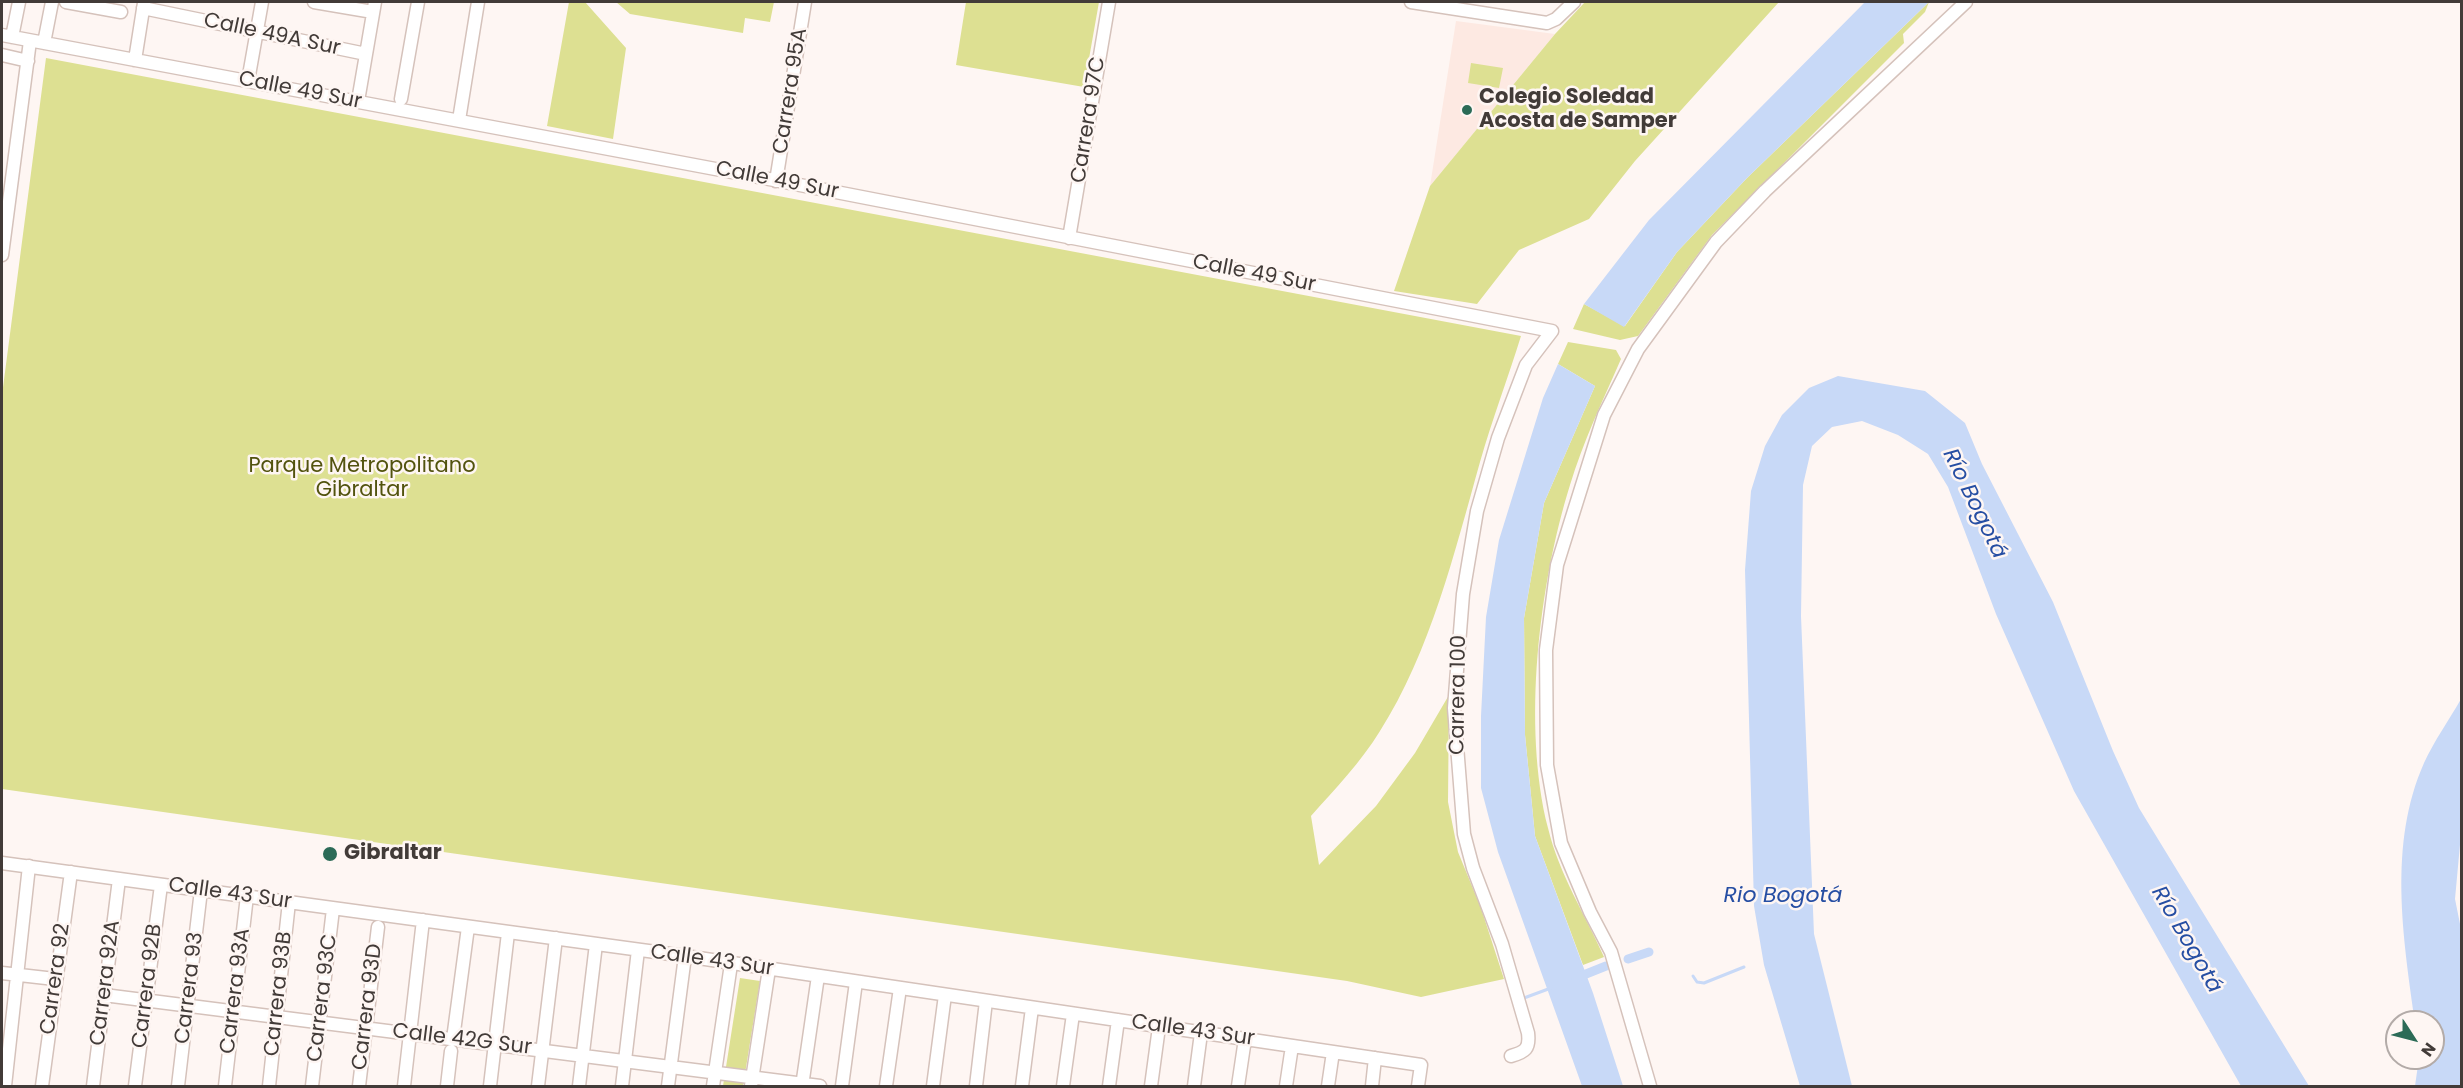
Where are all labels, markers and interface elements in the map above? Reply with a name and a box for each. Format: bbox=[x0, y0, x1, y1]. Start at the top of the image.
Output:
street label: Calle 49A Sur bbox=[201, 8, 343, 62]
street label: Carrera 95A bbox=[769, 26, 813, 156]
street label: Carrera 97C bbox=[1067, 55, 1111, 185]
street label: Calle 49 Sur bbox=[236, 67, 364, 115]
place label: Colegio Soledad Acosta de Samper bbox=[1479, 85, 1677, 135]
marker: Colegio Soledad Acosta de Samper bbox=[1460, 103, 1474, 117]
street label: Calle 49 Sur bbox=[713, 157, 841, 205]
street label: Calle 49 Sur bbox=[1190, 250, 1318, 298]
water label: Río Bogotá bbox=[1936, 445, 2012, 563]
park label: Parque Metropolitano Gibraltar bbox=[248, 454, 476, 504]
street label: Carrera 100 bbox=[1445, 635, 1473, 755]
place label: Gibraltar bbox=[344, 841, 442, 867]
marker: Gibraltar bbox=[321, 845, 339, 863]
street label: Calle 43 Sur bbox=[167, 873, 293, 915]
water label: Río Bogotá bbox=[2145, 882, 2227, 998]
water label: Rio Bogotá bbox=[1724, 883, 1842, 909]
street label: Carrera 92A bbox=[86, 919, 126, 1047]
street label: Carrera 92 bbox=[36, 922, 76, 1036]
street label: Carrera 92B bbox=[128, 922, 168, 1050]
street label: Carrera 93A bbox=[216, 927, 256, 1055]
street label: Carrera 93B bbox=[260, 930, 298, 1058]
street label: Carrera 93 bbox=[171, 931, 209, 1045]
street label: Carrera 93C bbox=[303, 933, 343, 1063]
street label: Calle 43 Sur bbox=[649, 940, 775, 982]
street label: Carrera 93D bbox=[348, 942, 388, 1072]
street label: Calle 43 Sur bbox=[1130, 1010, 1256, 1052]
north arrow bbox=[2385, 1010, 2445, 1070]
street label: Calle 42G Sur bbox=[391, 1019, 533, 1061]
text: N bbox=[2416, 1038, 2441, 1061]

